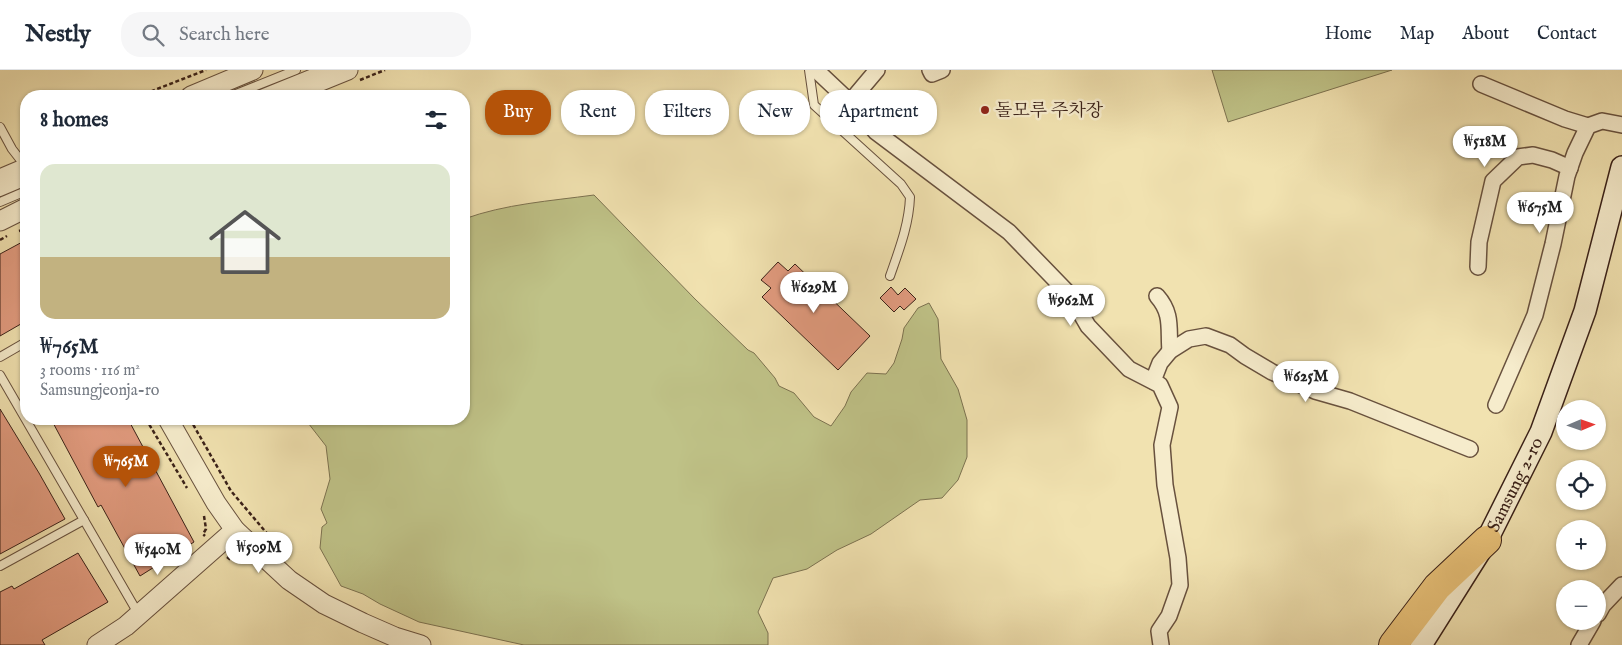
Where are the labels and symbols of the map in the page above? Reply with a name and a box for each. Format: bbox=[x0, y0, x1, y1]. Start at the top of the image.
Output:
place label: 돌모루 주차장 bbox=[995, 100, 1104, 123]
marker: 돌모루 주차장 bbox=[979, 104, 991, 116]
pin: ₩518M bbox=[1450, 126, 1520, 168]
pin: ₩675M bbox=[1505, 191, 1575, 234]
pin: ₩629M bbox=[779, 272, 849, 314]
pin: ₩962M bbox=[1036, 284, 1106, 327]
pin: ₩625M bbox=[1271, 360, 1341, 403]
north arrow bbox=[1556, 400, 1606, 450]
street label: Samsung 2-ro bbox=[1483, 434, 1550, 536]
pin: ₩765M bbox=[91, 446, 161, 488]
pin: ₩509M bbox=[224, 532, 294, 574]
pin: ₩540M bbox=[123, 534, 193, 576]

